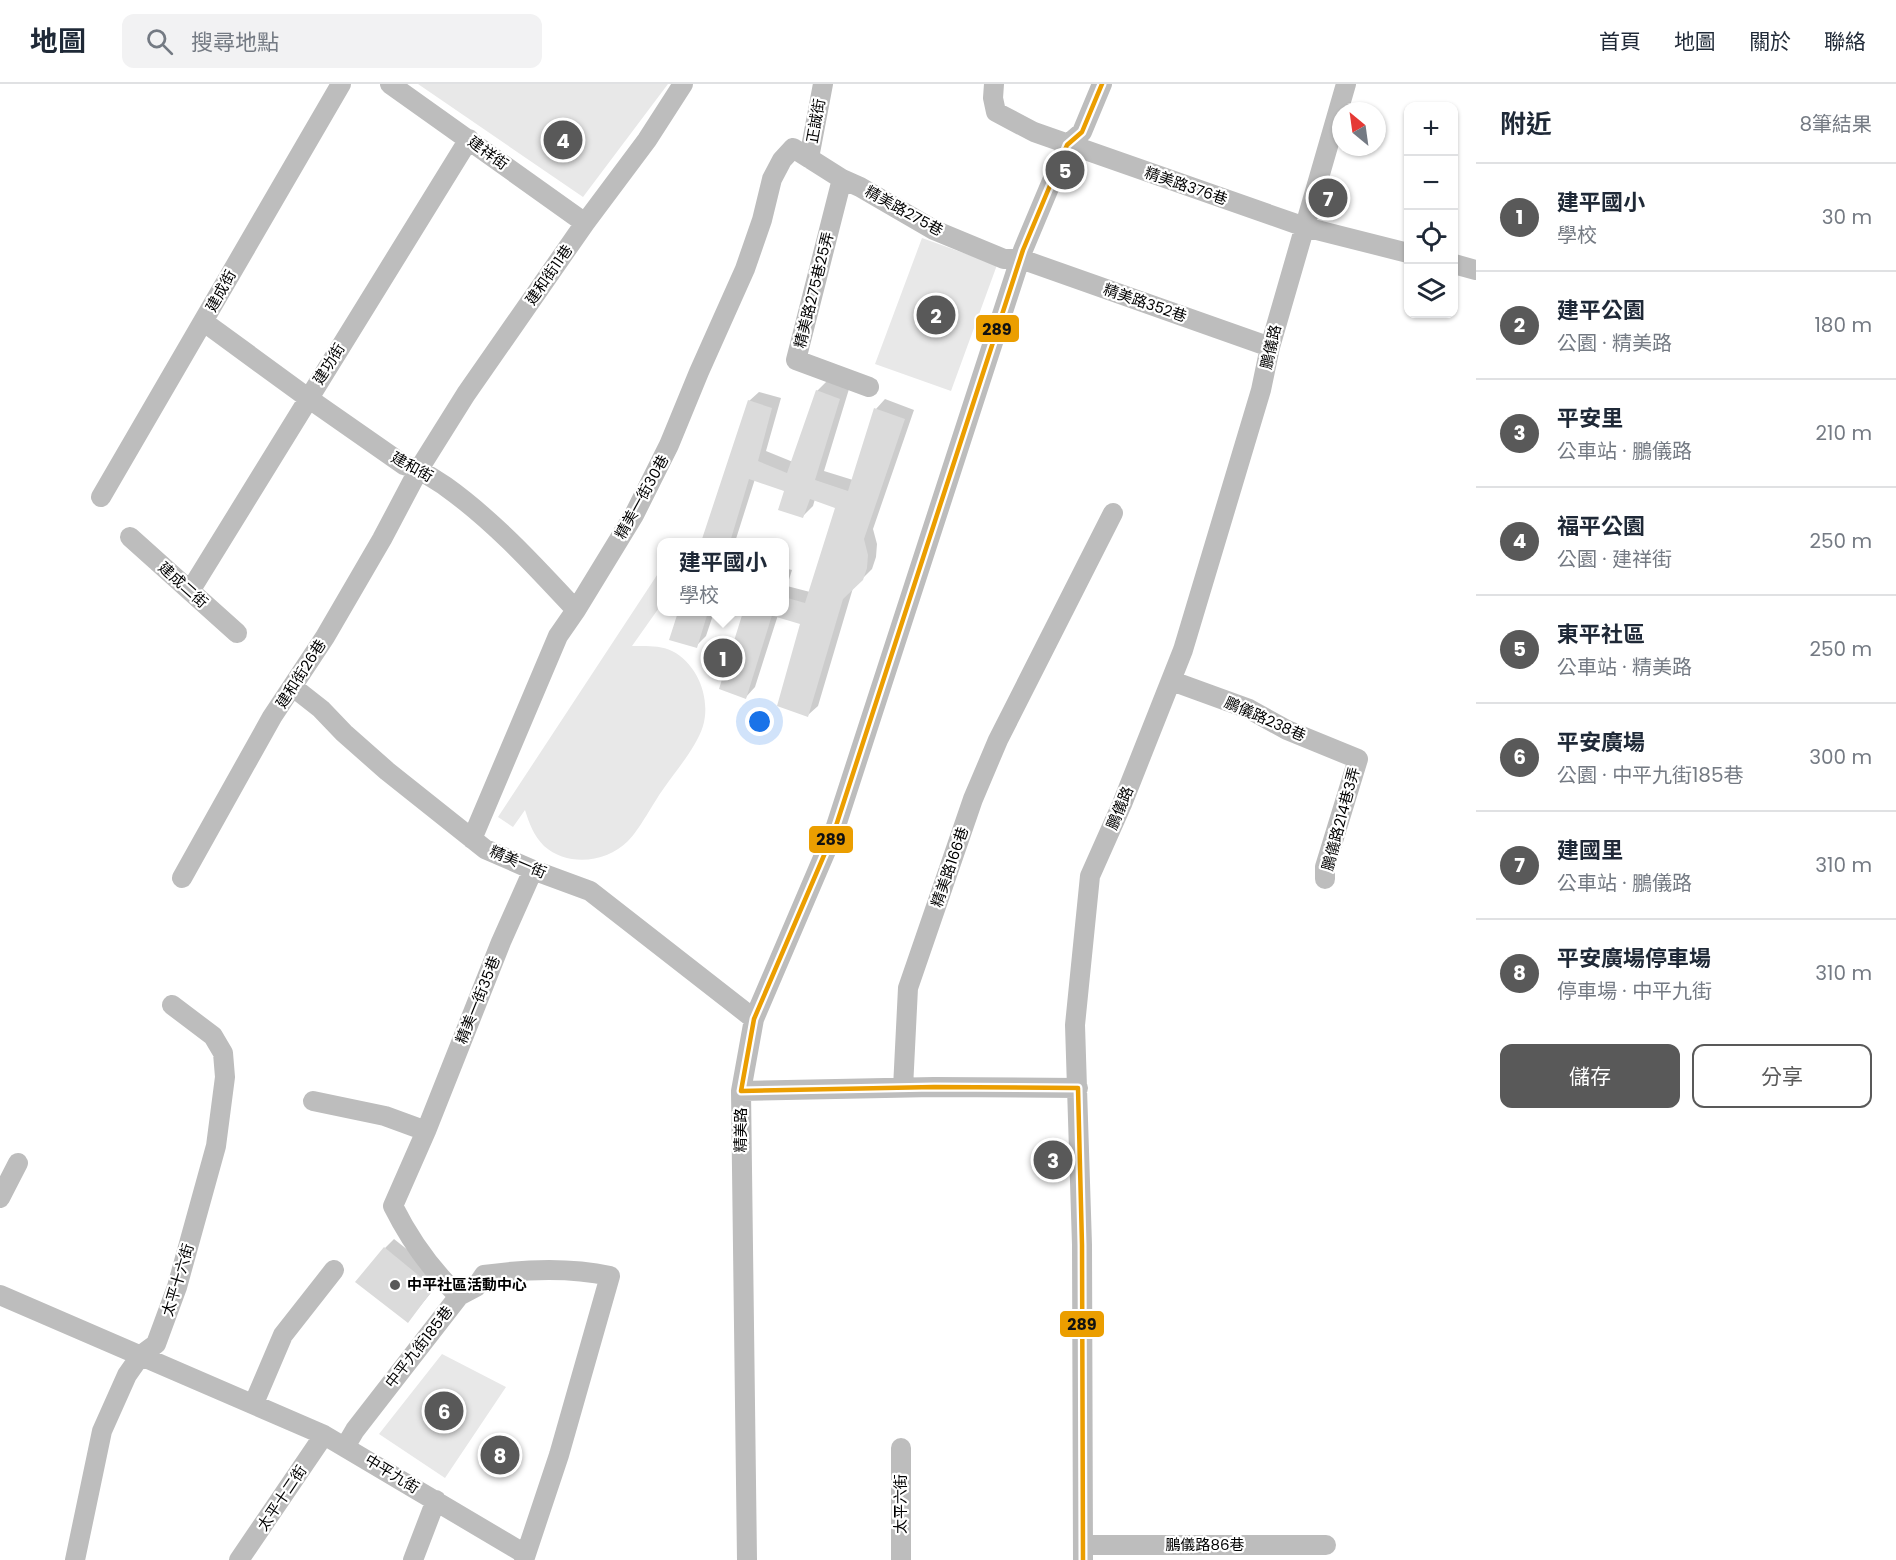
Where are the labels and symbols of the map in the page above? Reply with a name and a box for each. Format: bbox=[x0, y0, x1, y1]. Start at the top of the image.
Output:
street label: 正誠街 bbox=[801, 97, 830, 145]
north arrow bbox=[1332, 102, 1386, 156]
pin: 4 bbox=[544, 118, 582, 162]
street label: 建祥街 bbox=[464, 131, 513, 174]
pin: 5 bbox=[1046, 148, 1084, 193]
street label: 精美路376巷 bbox=[1142, 162, 1231, 210]
pin: 7 bbox=[1308, 176, 1348, 220]
street label: 精美路275巷 bbox=[861, 180, 947, 241]
street label: 精美路275巷25弄 bbox=[789, 229, 838, 350]
street label: 建和街11巷 bbox=[520, 240, 577, 309]
street label: 建成街 bbox=[200, 266, 241, 316]
street label: 精美路352巷 bbox=[1101, 278, 1190, 327]
pin: 2 bbox=[916, 292, 956, 338]
line badge: 289 bbox=[975, 314, 1020, 343]
text: 289 bbox=[982, 318, 1012, 341]
street label: 鵬儀路 bbox=[1255, 323, 1286, 371]
street label: 建功街 bbox=[308, 339, 349, 388]
street label: 建和街 bbox=[387, 446, 437, 487]
street label: 精美一街30巷 bbox=[610, 451, 673, 543]
street label: 建成二街 bbox=[154, 557, 213, 613]
street label: 建和街26巷 bbox=[270, 635, 331, 712]
pin: 1 bbox=[704, 636, 742, 680]
street label: 鵬儀路238巷 bbox=[1221, 691, 1309, 746]
your location bbox=[745, 707, 774, 736]
street label: 鵬儀路214巷3弄 bbox=[1317, 765, 1364, 873]
street label: 鵬儀路 bbox=[1101, 783, 1138, 833]
street label: 精美路166巷 bbox=[926, 824, 973, 910]
line badge: 289 bbox=[808, 825, 854, 854]
text: 289 bbox=[816, 828, 846, 851]
street label: 精美一街 bbox=[486, 840, 550, 883]
street label: 精美一街35巷 bbox=[450, 953, 505, 1047]
street label: 精美路 bbox=[730, 1107, 751, 1153]
pin: 3 bbox=[1034, 1138, 1072, 1182]
street label: 太平十六街 bbox=[157, 1241, 199, 1319]
place label: 中平社區活動中心 bbox=[407, 1274, 527, 1295]
marker: 中平社區活動中心 bbox=[388, 1278, 402, 1292]
street label: 中平九街185巷 bbox=[380, 1301, 457, 1392]
line badge: 289 bbox=[1059, 1310, 1105, 1338]
text: 289 bbox=[1067, 1313, 1097, 1336]
pin: 6 bbox=[424, 1388, 464, 1434]
pin: 8 bbox=[480, 1432, 520, 1478]
street label: 中平九街 bbox=[361, 1449, 423, 1498]
street label: 太平十二街 bbox=[252, 1461, 311, 1535]
street label: 太平六街 bbox=[890, 1474, 911, 1534]
street label: 鵬儀路86巷 bbox=[1166, 1534, 1245, 1555]

